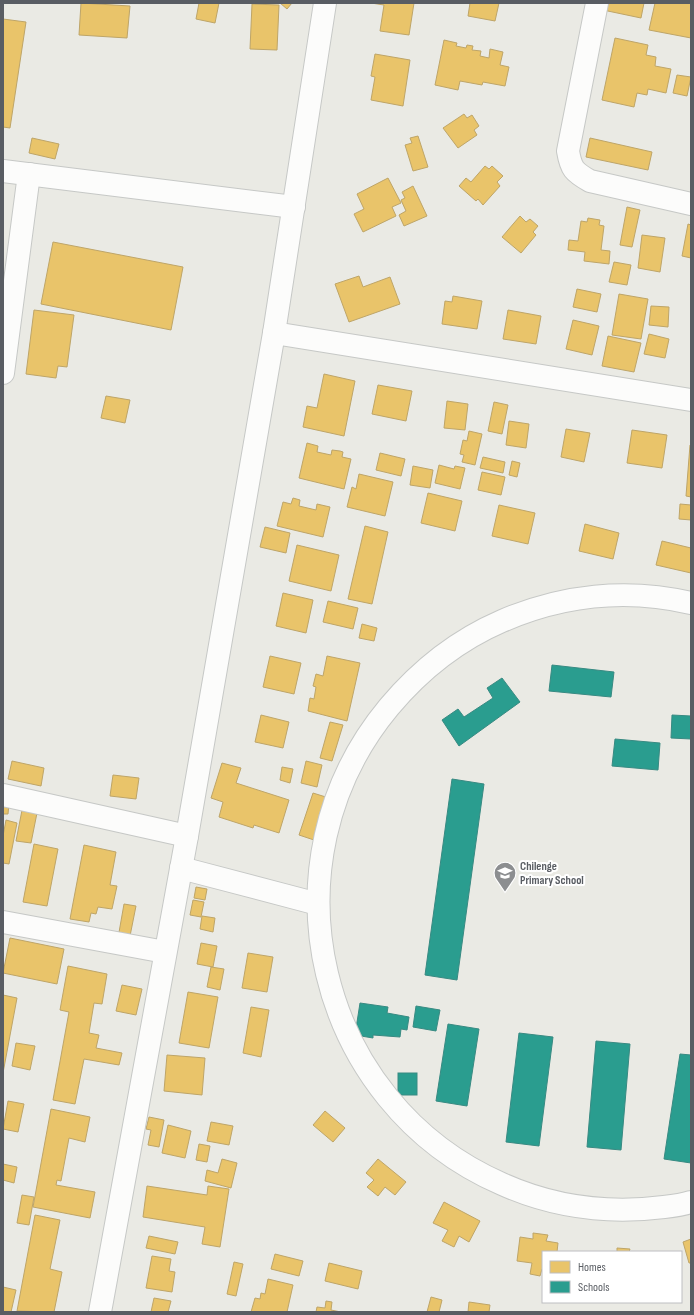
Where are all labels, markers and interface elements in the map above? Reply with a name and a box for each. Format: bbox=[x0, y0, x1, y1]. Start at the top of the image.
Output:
place label: Chilenge Primary School bbox=[520, 859, 584, 888]
school or university icon: Chilenge Primary School bbox=[492, 860, 518, 893]
legend bbox=[542, 1251, 682, 1303]
text: Homes bbox=[578, 1260, 606, 1275]
text: Schools bbox=[578, 1280, 610, 1295]

